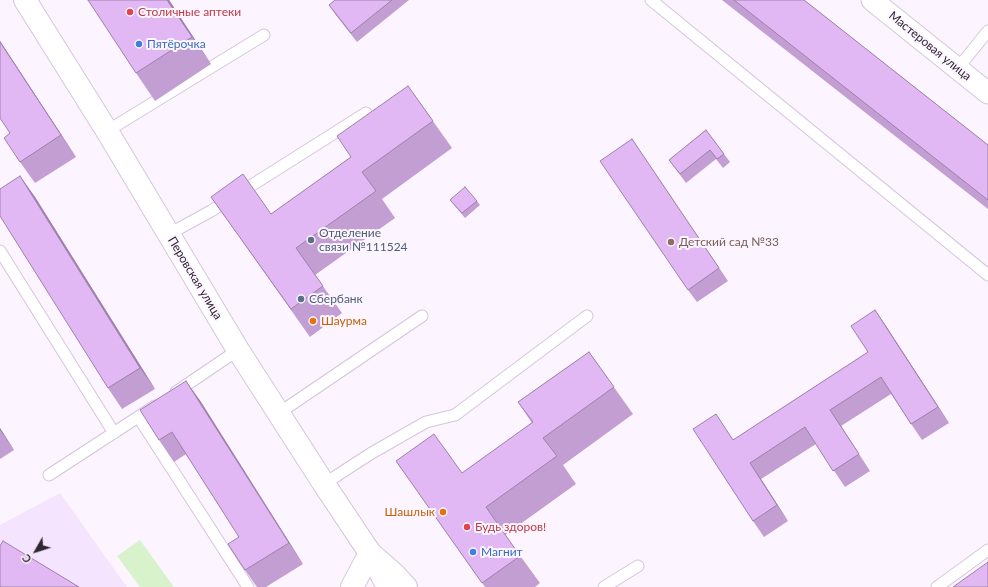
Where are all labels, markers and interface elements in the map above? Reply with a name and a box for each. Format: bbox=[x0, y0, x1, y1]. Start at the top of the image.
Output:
place label: Столичные аптеки bbox=[138, 5, 241, 19]
marker: Столичные аптеки bbox=[125, 7, 135, 17]
street label: Мастеровая улица bbox=[886, 8, 974, 84]
place label: Пятёрочка bbox=[147, 37, 206, 51]
marker: Пятёрочка bbox=[134, 39, 144, 49]
place label: Отделение связи №111524 bbox=[319, 226, 408, 254]
street label: Перовская улица bbox=[165, 234, 225, 322]
marker: Отделение связи №111524 bbox=[306, 235, 316, 245]
place label: Детский сад №33 bbox=[679, 235, 779, 249]
marker: Детский сад №33 bbox=[666, 237, 676, 247]
place label: Сбербанк bbox=[309, 292, 363, 306]
marker: Сбербанк bbox=[296, 294, 306, 304]
place label: Шаурма bbox=[321, 314, 367, 328]
marker: Шаурма bbox=[308, 316, 318, 326]
place label: Шашлык bbox=[385, 505, 435, 519]
marker: Шашлык bbox=[438, 507, 448, 517]
place label: Будь здоров! bbox=[475, 520, 546, 534]
marker: Будь здоров! bbox=[462, 522, 472, 532]
north arrow bbox=[16, 531, 56, 571]
place label: Магнит bbox=[481, 545, 523, 559]
marker: Магнит bbox=[468, 547, 478, 557]
text: С bbox=[19, 552, 34, 566]

